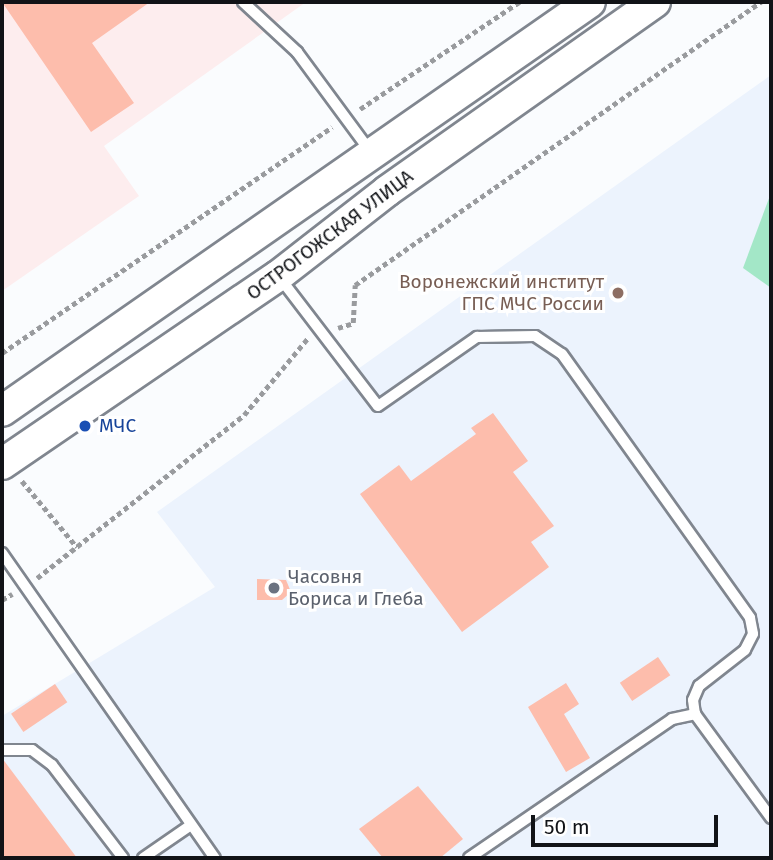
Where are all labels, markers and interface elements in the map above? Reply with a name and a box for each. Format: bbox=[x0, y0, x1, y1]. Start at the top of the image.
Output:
street label: ОСТРОГОЖСКАЯ УЛИЦА bbox=[242, 165, 418, 305]
place label: Воронежский институт ГПС МЧС России bbox=[399, 271, 604, 315]
marker: Воронежский институт ГПС МЧС России bbox=[610, 285, 626, 301]
place label: МЧС bbox=[99, 415, 136, 437]
marker: МЧС bbox=[77, 418, 93, 434]
place label: Часовня Бориса и Глеба bbox=[288, 566, 424, 610]
marker: Часовня Бориса и Глеба bbox=[266, 580, 282, 596]
scale bar bbox=[535, 800, 722, 844]
text: 50 m bbox=[544, 814, 590, 840]

